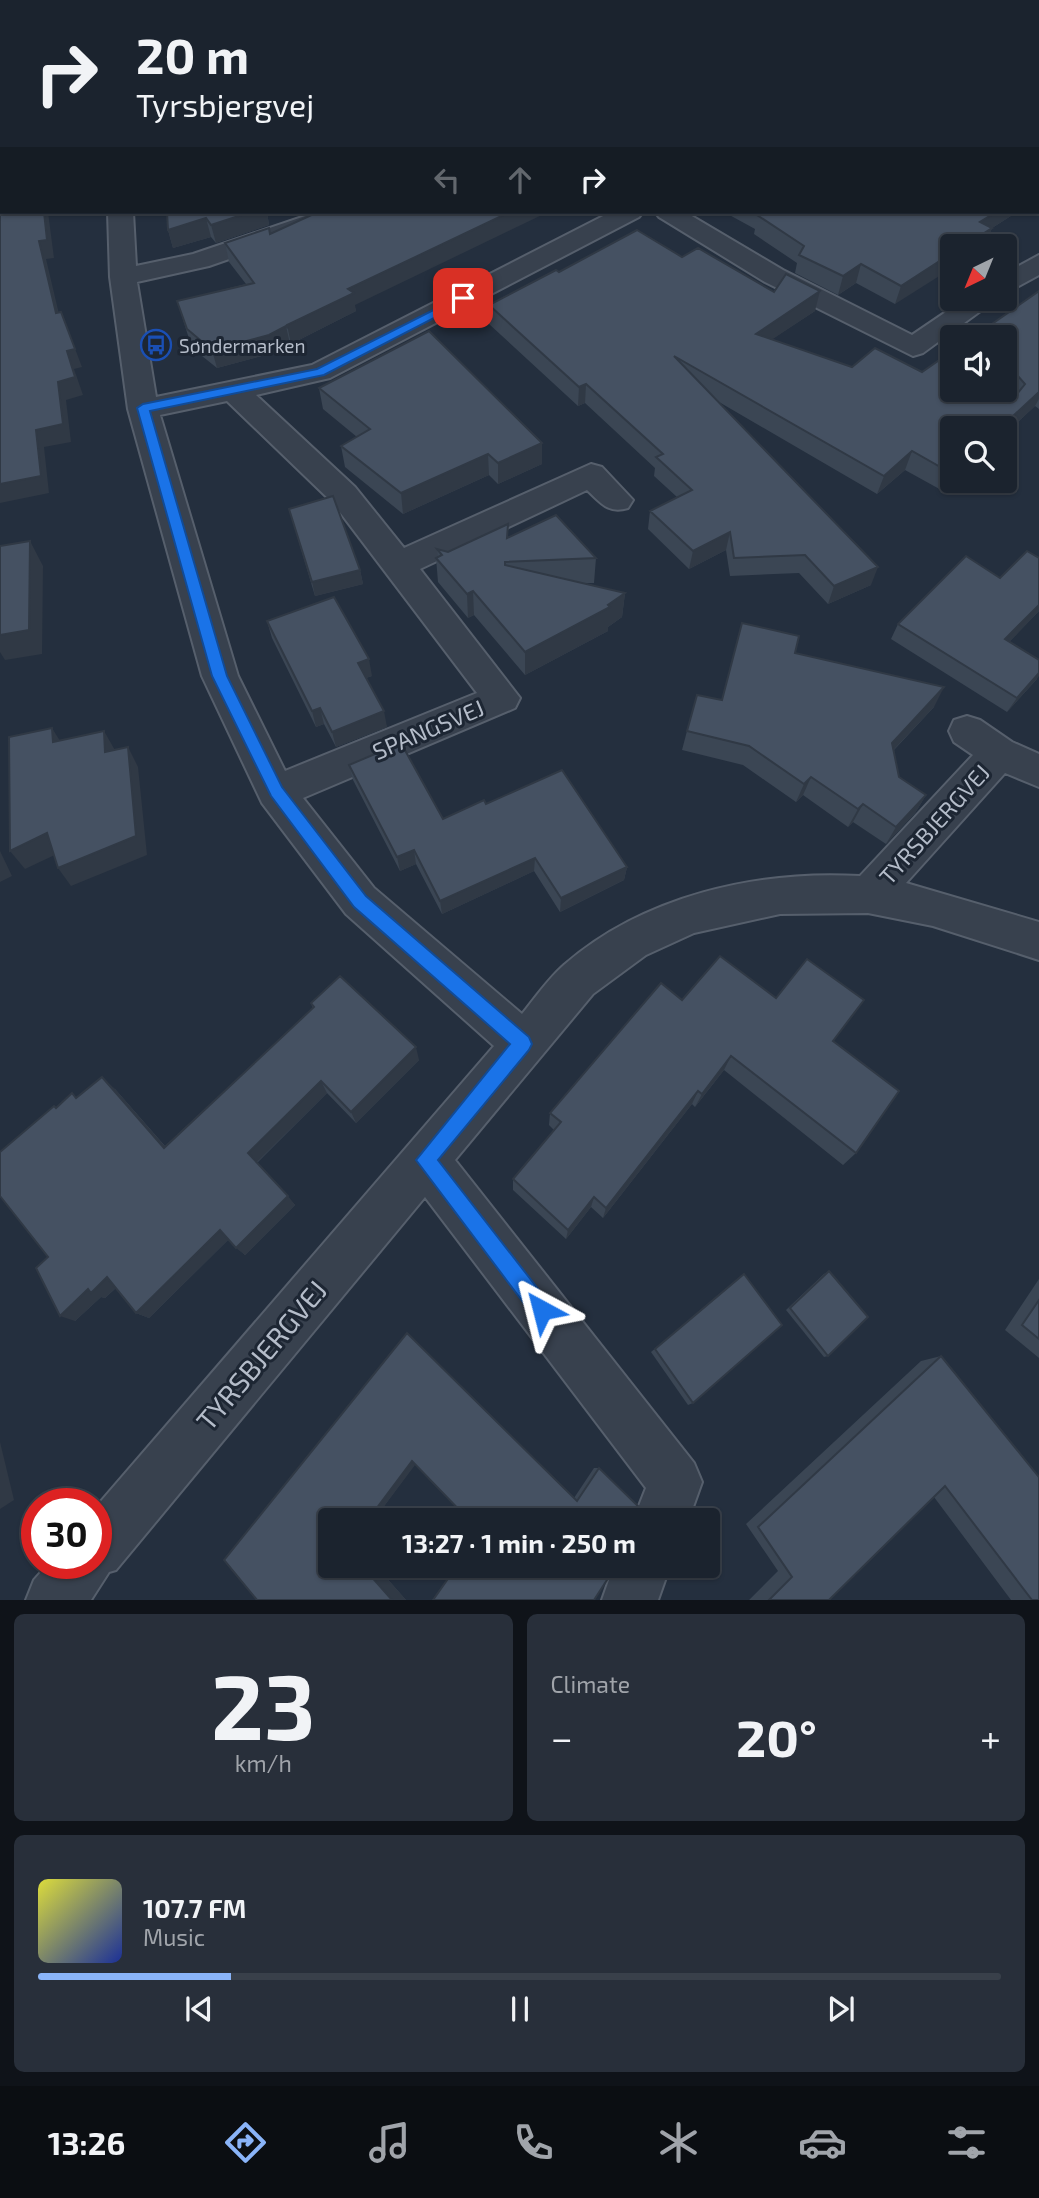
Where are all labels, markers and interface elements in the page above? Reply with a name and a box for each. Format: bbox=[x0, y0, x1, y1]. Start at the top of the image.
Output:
text: 20 m bbox=[136, 25, 249, 84]
icon: right bbox=[21, 28, 112, 119]
text: Tyrsbjergvej bbox=[136, 85, 314, 123]
icon: left bbox=[428, 161, 466, 199]
icon: ahead bbox=[501, 161, 539, 199]
icon: right bbox=[574, 161, 612, 199]
north arrow bbox=[940, 234, 1017, 312]
map controls bbox=[940, 234, 1017, 493]
pin bbox=[433, 268, 493, 328]
icon: arrive bbox=[444, 279, 482, 317]
button: sound bbox=[940, 325, 1017, 402]
bus stop icon: Søndermarken bbox=[139, 328, 173, 362]
place label: Søndermarken bbox=[179, 334, 306, 357]
button: search bbox=[940, 416, 1017, 493]
street label: SPANGSVEJ bbox=[368, 693, 488, 765]
street label: TYRSBJERGVEJ bbox=[873, 758, 995, 890]
street label: TYRSBJERGVEJ bbox=[189, 1273, 333, 1437]
position arrow bbox=[505, 1273, 579, 1347]
speed limit sign: 30 bbox=[21, 1488, 112, 1579]
text: 13:27 · 1 min · 250 m bbox=[402, 1527, 636, 1558]
text: 23 bbox=[211, 1649, 315, 1758]
text: Climate bbox=[551, 1670, 630, 1698]
text: 20° bbox=[736, 1705, 817, 1767]
text: − bbox=[551, 1714, 573, 1760]
text: + bbox=[980, 1714, 1001, 1760]
text: km/h bbox=[235, 1749, 292, 1777]
text: 107.7 FM bbox=[143, 1892, 246, 1923]
text: Music bbox=[143, 1923, 205, 1951]
icon: previous bbox=[180, 1990, 218, 2028]
icon: pause bbox=[501, 1990, 539, 2028]
icon: next bbox=[822, 1990, 860, 2028]
icon: directions bbox=[221, 2118, 270, 2167]
icon: music bbox=[365, 2118, 414, 2167]
icon: phone bbox=[509, 2118, 558, 2167]
icon: climate bbox=[654, 2118, 703, 2167]
icon: car bbox=[798, 2118, 847, 2167]
icon: filters bbox=[942, 2118, 991, 2167]
text: 13:26 bbox=[48, 2123, 125, 2161]

